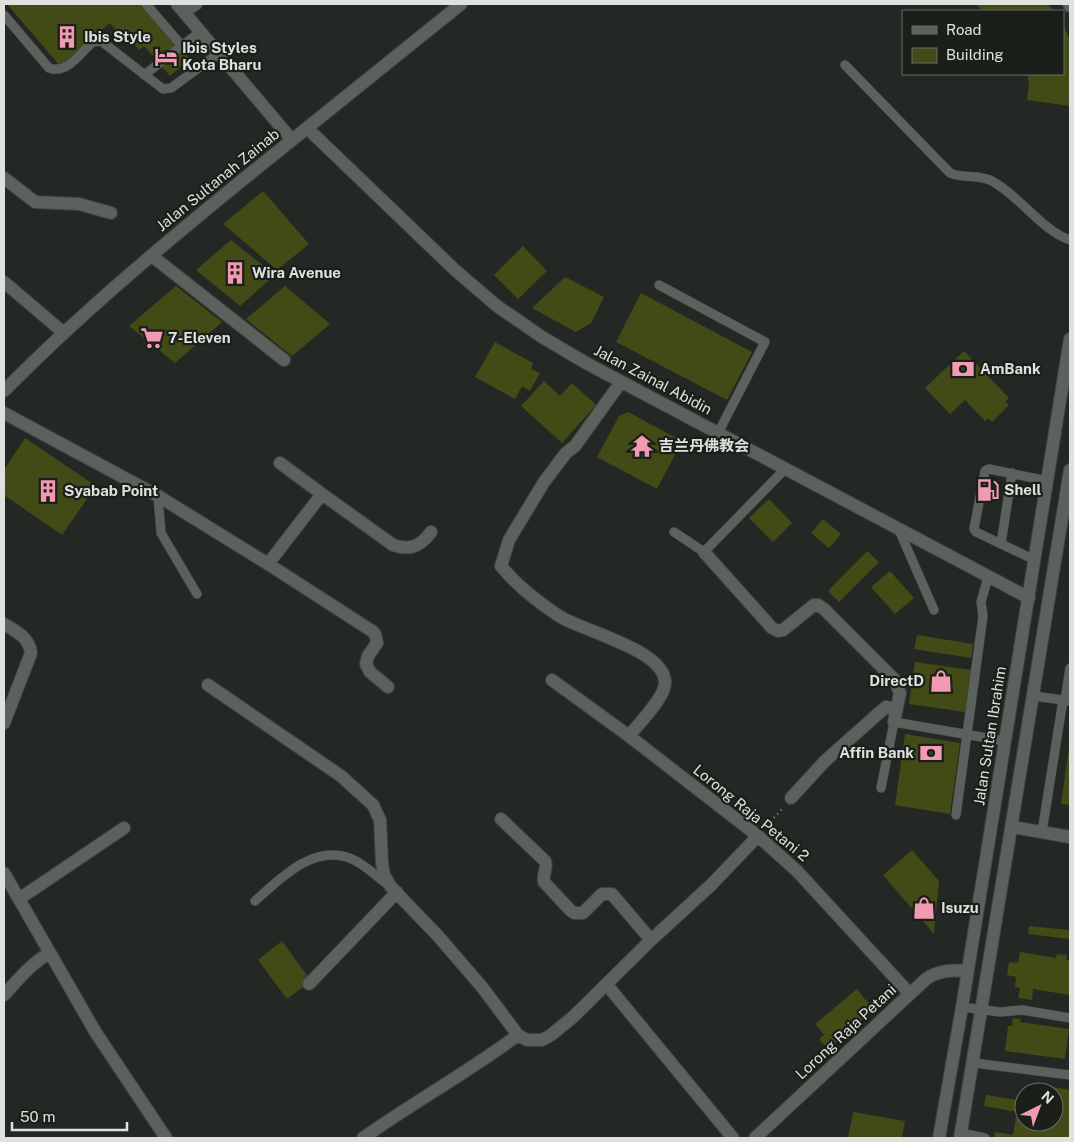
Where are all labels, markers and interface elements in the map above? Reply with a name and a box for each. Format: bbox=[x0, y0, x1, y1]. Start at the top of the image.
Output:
legend bbox=[902, 10, 1064, 75]
text: Road bbox=[946, 21, 982, 38]
building icon: Ibis Style bbox=[54, 24, 80, 50]
place label: Ibis Style bbox=[84, 28, 151, 45]
place label: Ibis Styles Kota Bharu bbox=[182, 39, 261, 73]
hotel icon: Ibis Styles Kota Bharu bbox=[153, 44, 179, 70]
text: Building bbox=[946, 46, 1004, 63]
street label: Jalan Sultanah Zainab bbox=[153, 125, 282, 234]
building icon: Wira Avenue bbox=[222, 260, 248, 286]
place label: Wira Avenue bbox=[252, 264, 341, 281]
supermarket icon: 7-Eleven bbox=[139, 325, 165, 351]
place label: 7-Eleven bbox=[168, 329, 231, 346]
street label: Jalan Zainal Abidin bbox=[591, 341, 715, 418]
bank icon: AmBank bbox=[950, 356, 976, 382]
place label: AmBank bbox=[980, 360, 1041, 377]
temple icon: 吉兰丹佛教会 bbox=[629, 433, 655, 459]
place label: 吉兰丹佛教会 bbox=[659, 437, 749, 454]
fuel station icon: Shell bbox=[975, 477, 1001, 503]
building icon: Syabab Point bbox=[35, 478, 61, 504]
place label: Shell bbox=[1004, 481, 1042, 498]
place label: Syabab Point bbox=[64, 482, 158, 499]
street label: Jalan Sultan Ibrahim bbox=[970, 665, 1009, 807]
shop icon: DirectD bbox=[928, 668, 954, 694]
place label: DirectD bbox=[869, 672, 924, 689]
bank icon: Affin Bank bbox=[918, 740, 944, 766]
place label: Affin Bank bbox=[839, 744, 914, 761]
street label: Lorong Raja Petani 2 bbox=[690, 761, 812, 864]
shop icon: Isuzu bbox=[911, 895, 937, 921]
place label: Isuzu bbox=[941, 899, 979, 916]
street label: Lorong Raja Petani bbox=[792, 981, 899, 1082]
north arrow bbox=[1014, 1082, 1064, 1132]
text: N bbox=[1038, 1088, 1057, 1107]
scale bar bbox=[12, 1100, 128, 1132]
text: 50 m bbox=[20, 1108, 55, 1125]

